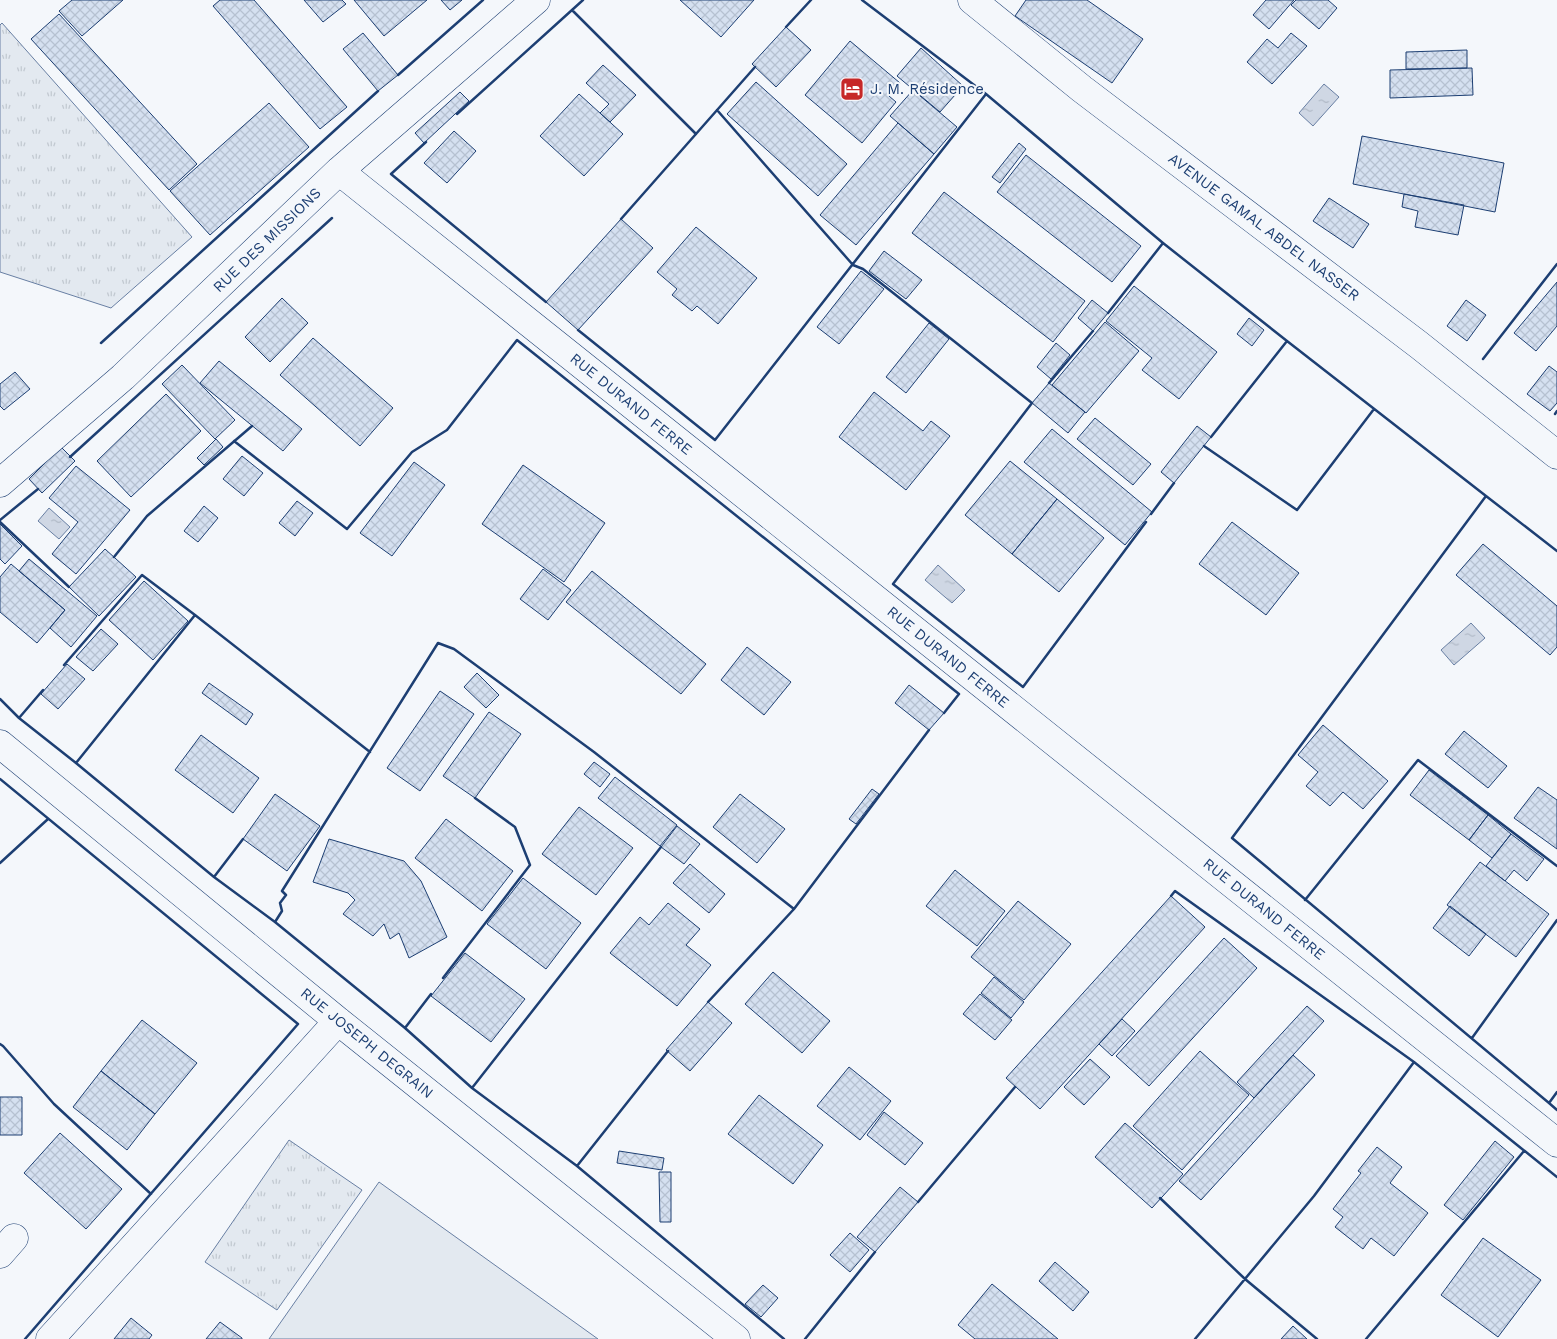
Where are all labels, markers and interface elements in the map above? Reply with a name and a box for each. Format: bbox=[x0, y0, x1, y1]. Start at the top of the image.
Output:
hotel icon: J. M. Résidence bbox=[839, 76, 865, 102]
place label: J. M. Résidence bbox=[870, 80, 984, 98]
street label: AVENUE GAMAL ABDEL NASSER bbox=[1165, 149, 1363, 305]
street label: RUE DES MISSIONS bbox=[209, 184, 325, 296]
street label: RUE DURAND FERRE bbox=[566, 349, 696, 459]
street label: RUE DURAND FERRE bbox=[883, 602, 1013, 712]
street label: RUE DURAND FERRE bbox=[1199, 854, 1329, 964]
street label: RUE JOSEPH DEGRAIN bbox=[297, 984, 437, 1102]

